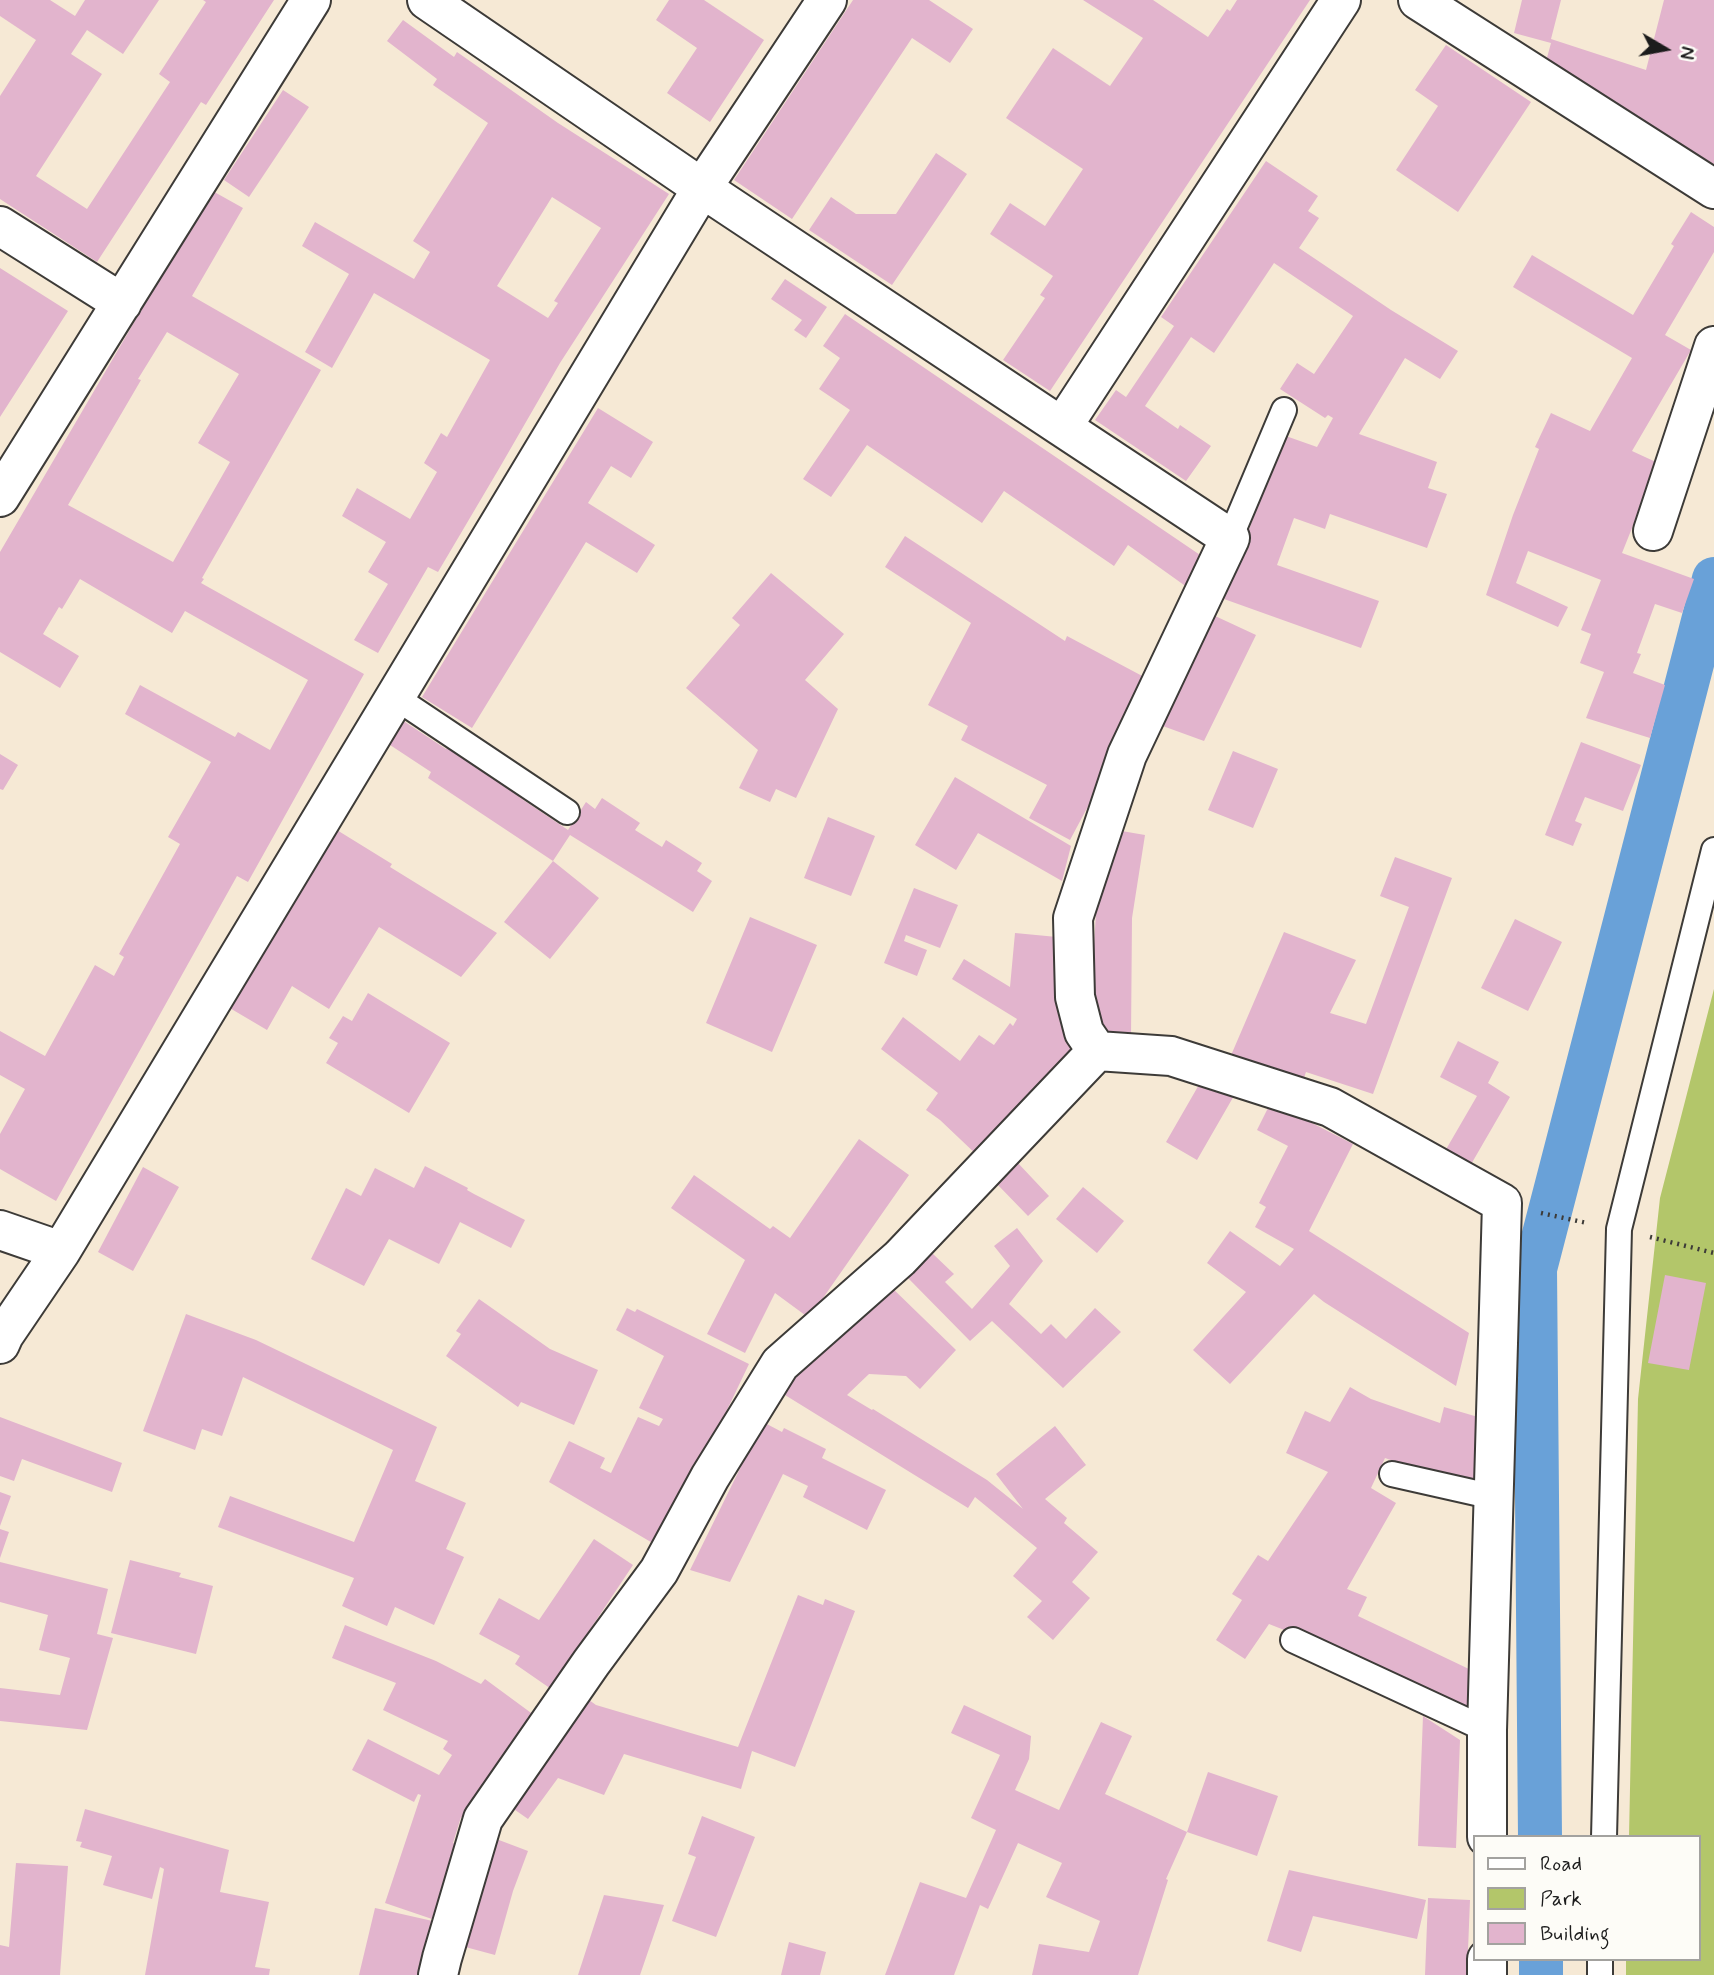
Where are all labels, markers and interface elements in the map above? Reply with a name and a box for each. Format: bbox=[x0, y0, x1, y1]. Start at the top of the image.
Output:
north arrow bbox=[1630, 14, 1700, 84]
text: N bbox=[1673, 44, 1700, 61]
legend bbox=[1472, 1835, 1700, 1961]
text: Road bbox=[1540, 1850, 1582, 1878]
text: Park bbox=[1540, 1885, 1582, 1913]
text: Building bbox=[1540, 1920, 1610, 1948]

